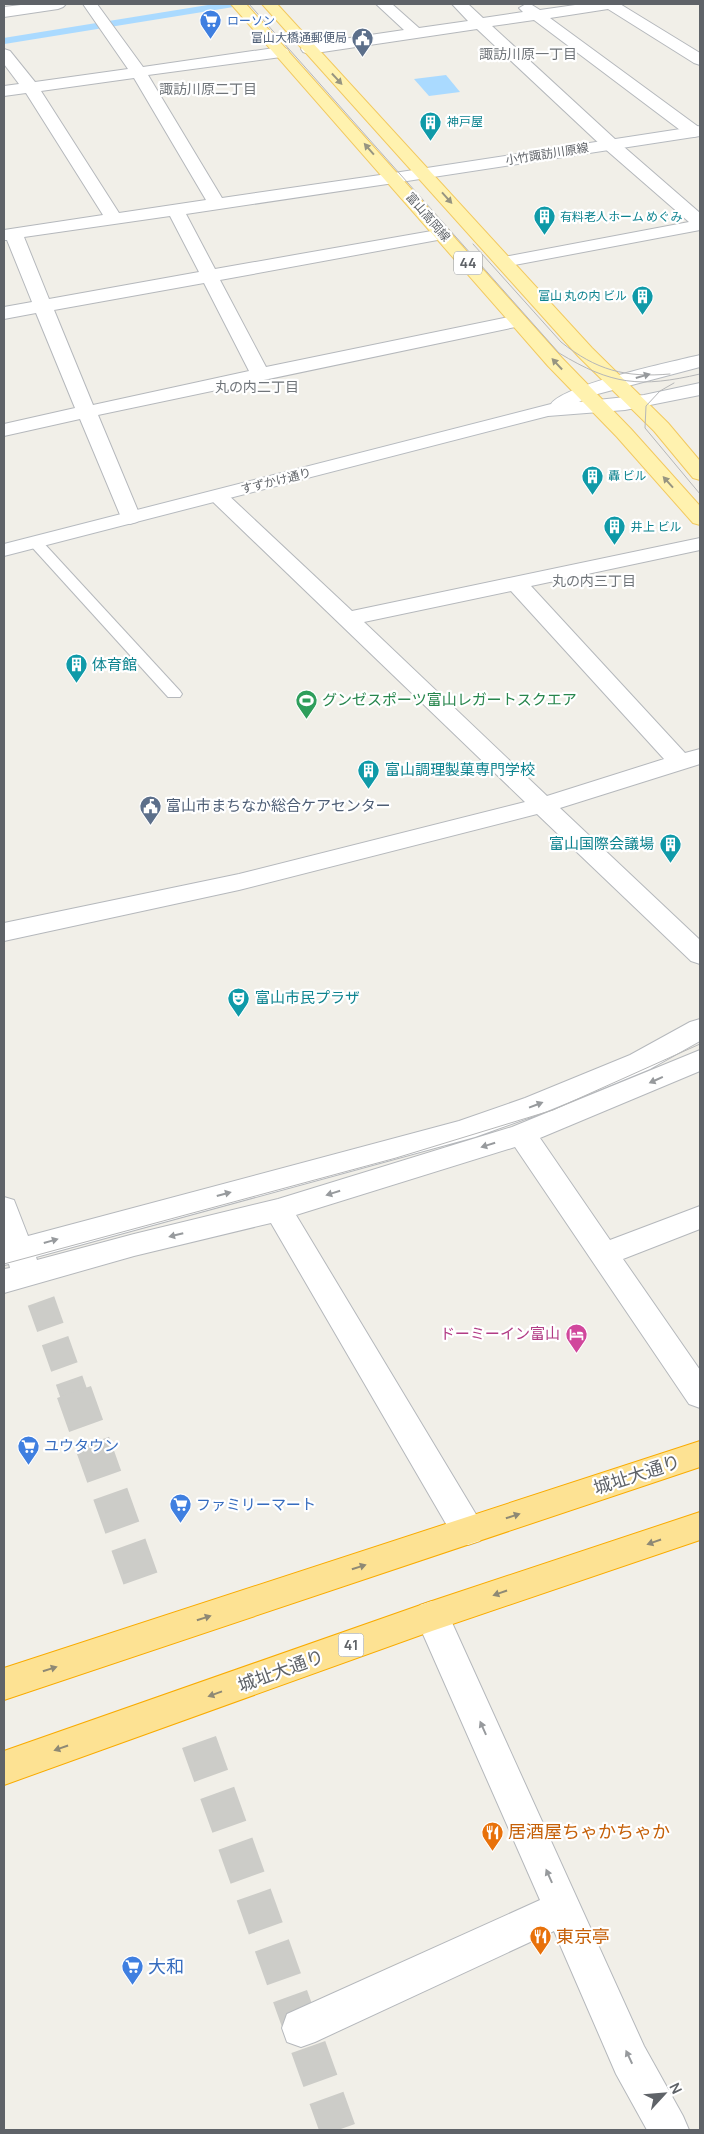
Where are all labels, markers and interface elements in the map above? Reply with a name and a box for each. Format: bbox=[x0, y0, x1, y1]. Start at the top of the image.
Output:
supermarket icon: ローソン bbox=[199, 9, 223, 40]
place label: ローソン bbox=[227, 12, 275, 29]
public building icon: 富山大橋通郵便局 bbox=[351, 26, 375, 57]
place label: 富山大橋通郵便局 bbox=[251, 29, 347, 46]
district label: 諏訪川原一丁目 bbox=[479, 44, 577, 63]
one-way arrow bbox=[331, 72, 343, 84]
district label: 諏訪川原二丁目 bbox=[159, 79, 257, 98]
building icon: 神戸屋 bbox=[419, 110, 443, 141]
place label: 神戸屋 bbox=[447, 113, 483, 130]
street label: 小竹諏訪川原線 bbox=[504, 139, 590, 168]
one-way arrow bbox=[363, 144, 375, 156]
street label: 富山高岡線 bbox=[402, 188, 454, 245]
one-way arrow bbox=[441, 192, 453, 204]
building icon: 有料老人ホーム めぐみ bbox=[532, 205, 556, 236]
place label: 有料老人ホーム めぐみ bbox=[560, 208, 682, 225]
road number: 44 bbox=[454, 252, 482, 274]
building icon: 富山 丸の内 ビル bbox=[631, 284, 655, 315]
place label: 富山 丸の内 ビル bbox=[538, 287, 627, 304]
one-way arrow bbox=[551, 358, 563, 370]
one-way arrow bbox=[635, 372, 650, 380]
district label: 丸の内二丁目 bbox=[215, 377, 299, 396]
street label: すずかけ通り bbox=[239, 464, 313, 497]
building icon: 轟 ビル bbox=[580, 464, 604, 495]
place label: 轟 ビル bbox=[608, 467, 646, 484]
one-way arrow bbox=[662, 477, 674, 489]
building icon: 井上 ビル bbox=[603, 515, 627, 546]
place label: 井上 ビル bbox=[631, 518, 681, 535]
district label: 丸の内三丁目 bbox=[552, 571, 636, 590]
building icon: 体育館 bbox=[64, 653, 88, 684]
place label: 体育館 bbox=[92, 654, 137, 675]
sports icon: グンゼスポーツ富山レガートスクエア bbox=[294, 688, 318, 719]
place label: グンゼスポーツ富山レガートスクエア bbox=[322, 689, 577, 710]
building icon: 富山調理製菓専門学校 bbox=[357, 758, 381, 789]
place label: 富山調理製菓専門学校 bbox=[385, 759, 535, 780]
public building icon: 富山市まちなか総合ケアセンター bbox=[138, 794, 162, 825]
place label: 富山市まちなか総合ケアセンター bbox=[166, 795, 391, 816]
building icon: 富山国際会議場 bbox=[658, 832, 682, 863]
place label: 富山国際会議場 bbox=[549, 833, 654, 854]
theatre icon: 富山市民プラザ bbox=[227, 986, 251, 1017]
place label: 富山市民プラザ bbox=[255, 987, 360, 1008]
one-way arrow bbox=[649, 1077, 663, 1085]
one-way arrow bbox=[529, 1101, 544, 1109]
one-way arrow bbox=[480, 1141, 495, 1149]
one-way arrow bbox=[217, 1190, 232, 1198]
one-way arrow bbox=[325, 1190, 340, 1198]
one-way arrow bbox=[168, 1231, 183, 1239]
one-way arrow bbox=[43, 1237, 58, 1245]
hotel icon: ドーミーイン富山 bbox=[564, 1322, 588, 1353]
place label: ドーミーイン富山 bbox=[440, 1323, 560, 1344]
supermarket icon: ユウタウン bbox=[16, 1434, 40, 1465]
place label: ユウタウン bbox=[44, 1435, 119, 1456]
street label: 城址大通り bbox=[590, 1449, 683, 1499]
supermarket icon: ファミリーマート bbox=[168, 1493, 192, 1524]
place label: ファミリーマート bbox=[196, 1494, 316, 1515]
one-way arrow bbox=[506, 1512, 521, 1520]
one-way arrow bbox=[646, 1538, 661, 1546]
one-way arrow bbox=[351, 1563, 366, 1570]
one-way arrow bbox=[492, 1590, 507, 1598]
one-way arrow bbox=[197, 1614, 212, 1621]
road number: 41 bbox=[338, 1634, 364, 1656]
street label: 城址大通り bbox=[234, 1643, 327, 1697]
one-way arrow bbox=[43, 1664, 58, 1672]
one-way arrow bbox=[207, 1690, 222, 1698]
one-way arrow bbox=[479, 1721, 487, 1735]
one-way arrow bbox=[54, 1745, 69, 1752]
place label: 居酒屋ちゃかちゃか bbox=[508, 1819, 670, 1843]
restaurant icon: 居酒屋ちゃかちゃか bbox=[480, 1820, 504, 1851]
one-way arrow bbox=[545, 1869, 553, 1883]
place label: 東京亭 bbox=[556, 1924, 610, 1948]
restaurant icon: 東京亭 bbox=[528, 1925, 552, 1956]
place label: 大和 bbox=[148, 1954, 184, 1978]
supermarket icon: 大和 bbox=[120, 1955, 144, 1986]
one-way arrow bbox=[625, 2050, 633, 2064]
north arrow bbox=[639, 2069, 689, 2119]
text: N bbox=[665, 2079, 687, 2097]

